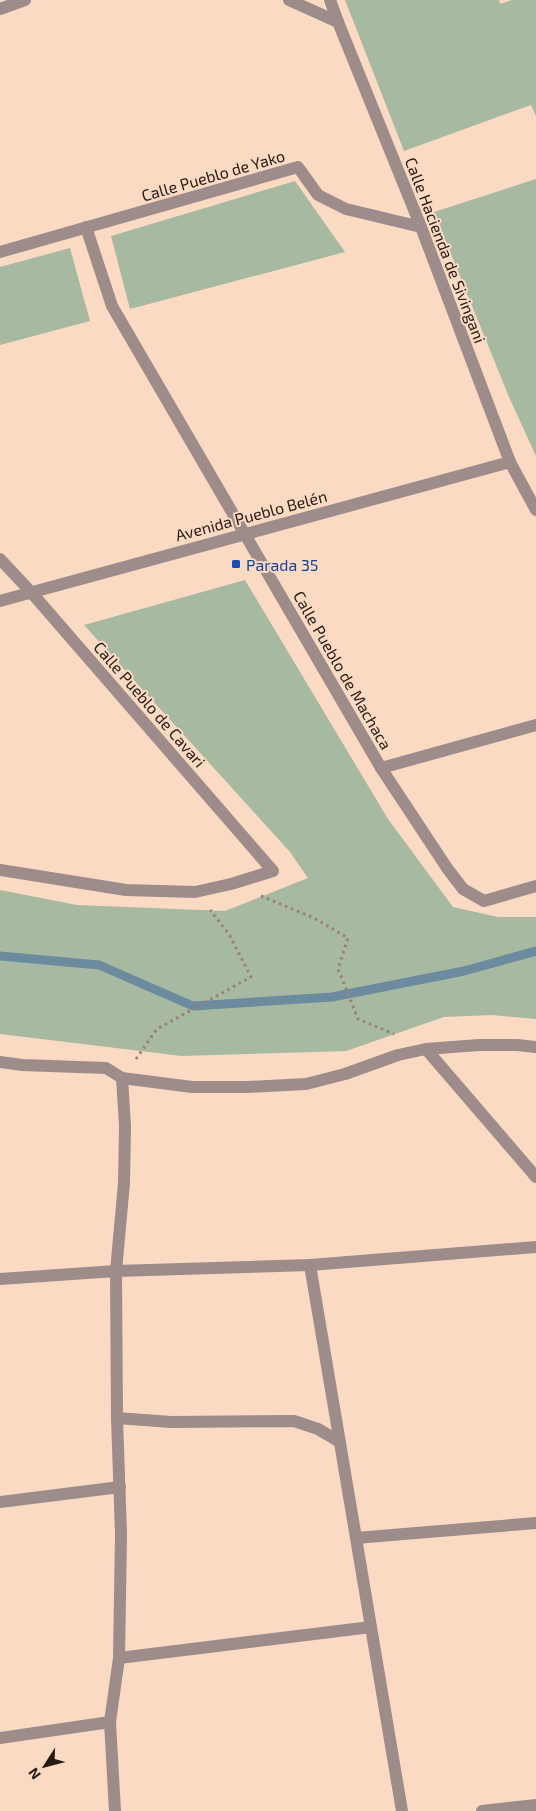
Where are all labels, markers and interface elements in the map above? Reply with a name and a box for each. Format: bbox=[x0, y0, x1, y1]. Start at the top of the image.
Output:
street label: Calle Pueblo de Yako bbox=[139, 145, 287, 205]
street label: Calle Hacienda de Sivingani bbox=[402, 155, 490, 345]
street label: Avenida Pueblo Belén bbox=[173, 486, 329, 544]
place label: Parada 35 bbox=[246, 555, 318, 574]
marker: Parada 35 bbox=[230, 558, 242, 570]
street label: Calle Pueblo de Machaca bbox=[290, 587, 396, 753]
street label: Calle Pueblo de Cavari bbox=[90, 637, 210, 771]
north arrow bbox=[20, 1741, 70, 1791]
text: N bbox=[24, 1765, 44, 1783]

